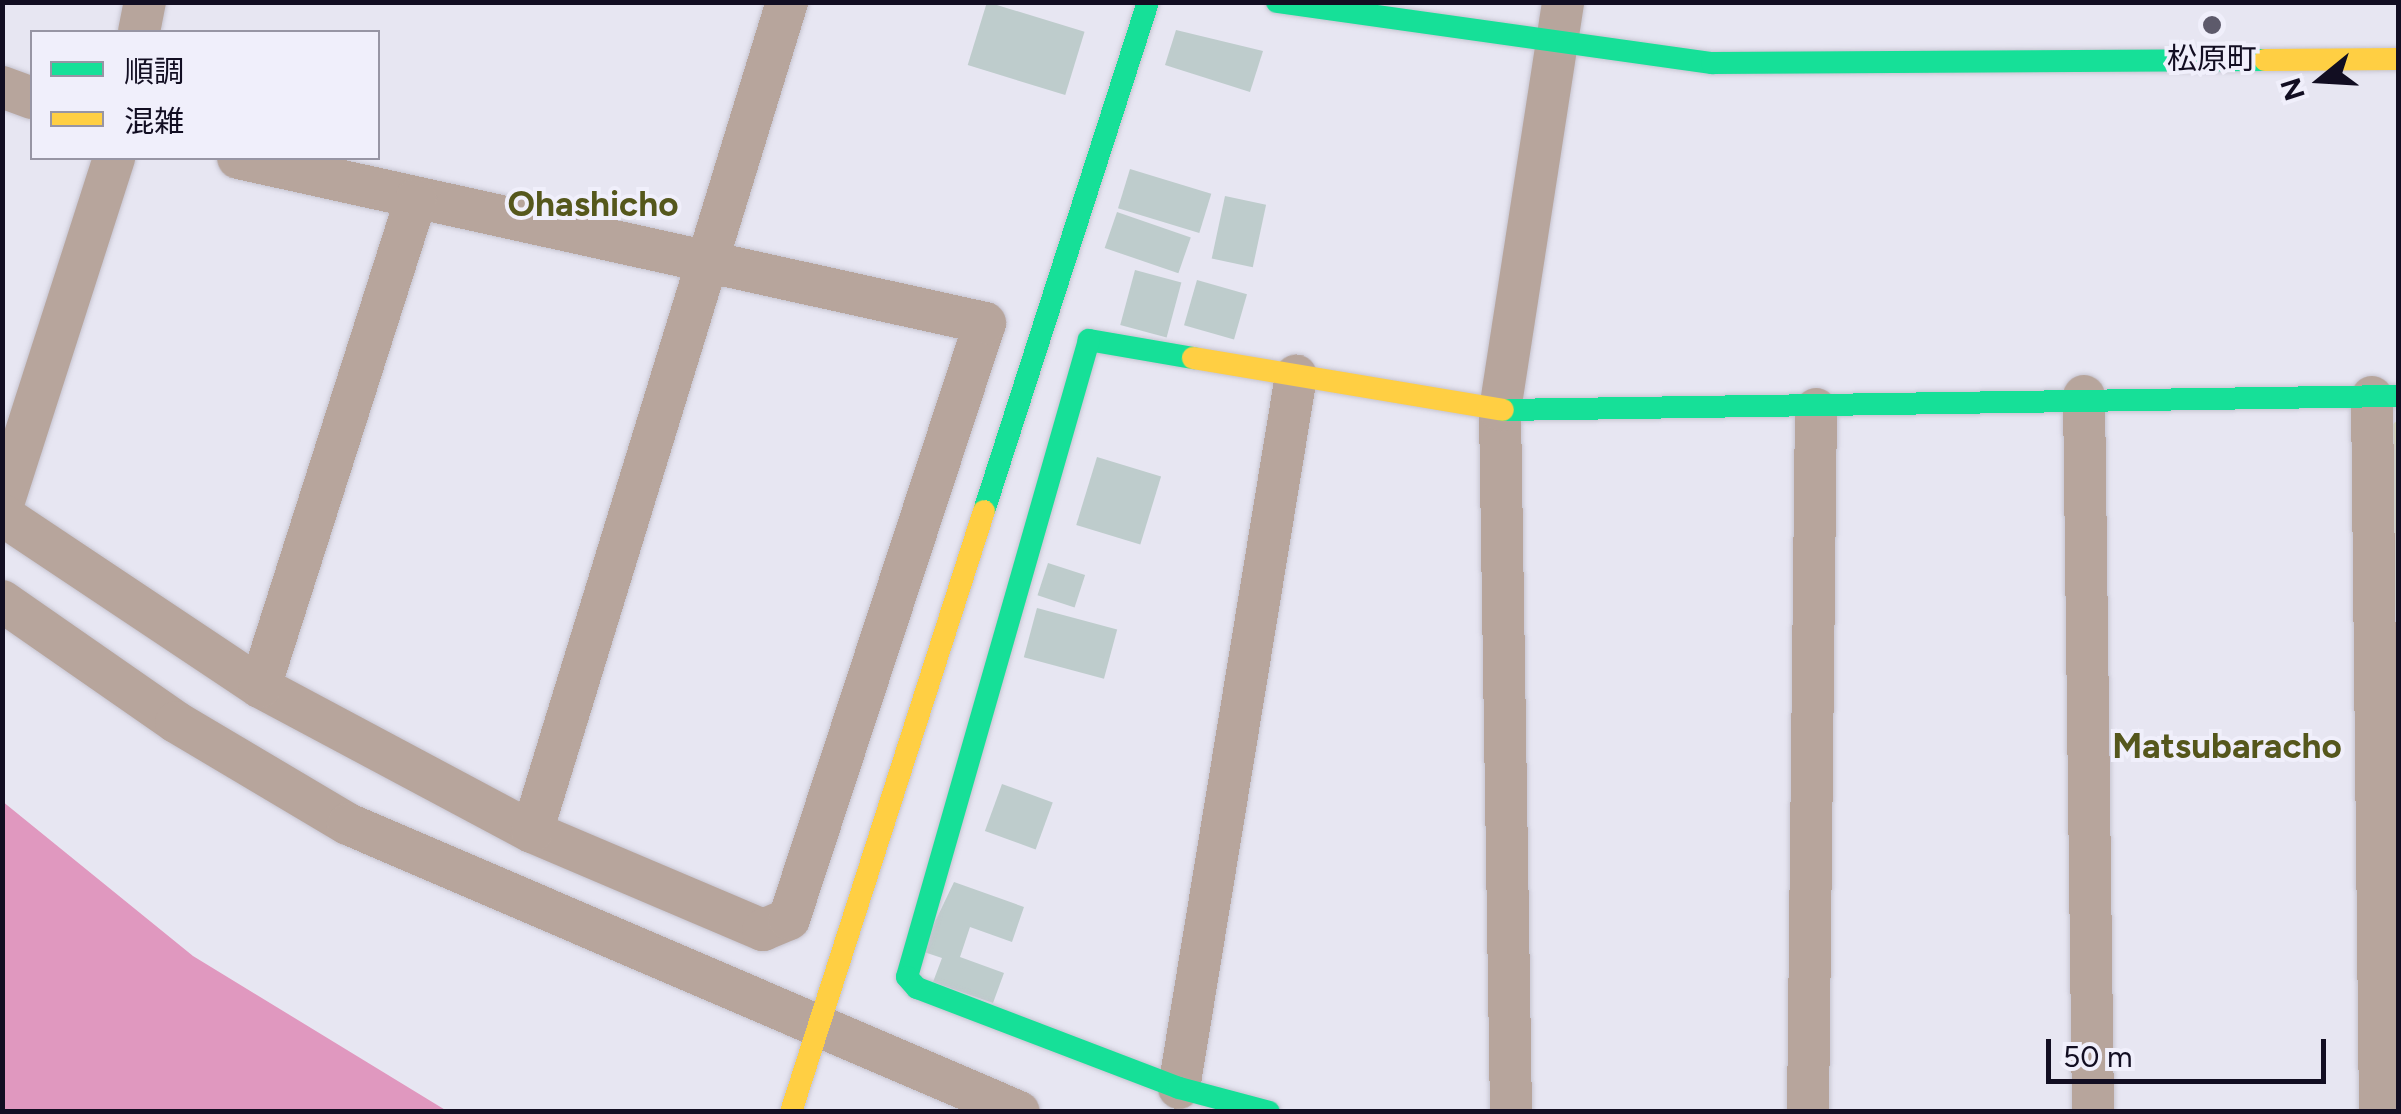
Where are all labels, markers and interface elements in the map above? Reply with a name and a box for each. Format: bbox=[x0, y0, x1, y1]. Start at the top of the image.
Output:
marker: 松原町 bbox=[2201, 14, 2223, 36]
legend bbox=[30, 30, 380, 160]
north arrow bbox=[2271, 30, 2371, 130]
place label: 松原町 bbox=[2167, 41, 2257, 77]
text: 順調 bbox=[124, 53, 184, 90]
text: N bbox=[2273, 74, 2312, 105]
text: 混雑 bbox=[124, 103, 184, 140]
district label: Ohashicho bbox=[508, 183, 678, 225]
district label: Matsubaracho bbox=[2112, 725, 2342, 767]
scale bar bbox=[2051, 1019, 2331, 1081]
text: 50 m bbox=[2063, 1038, 2132, 1075]

